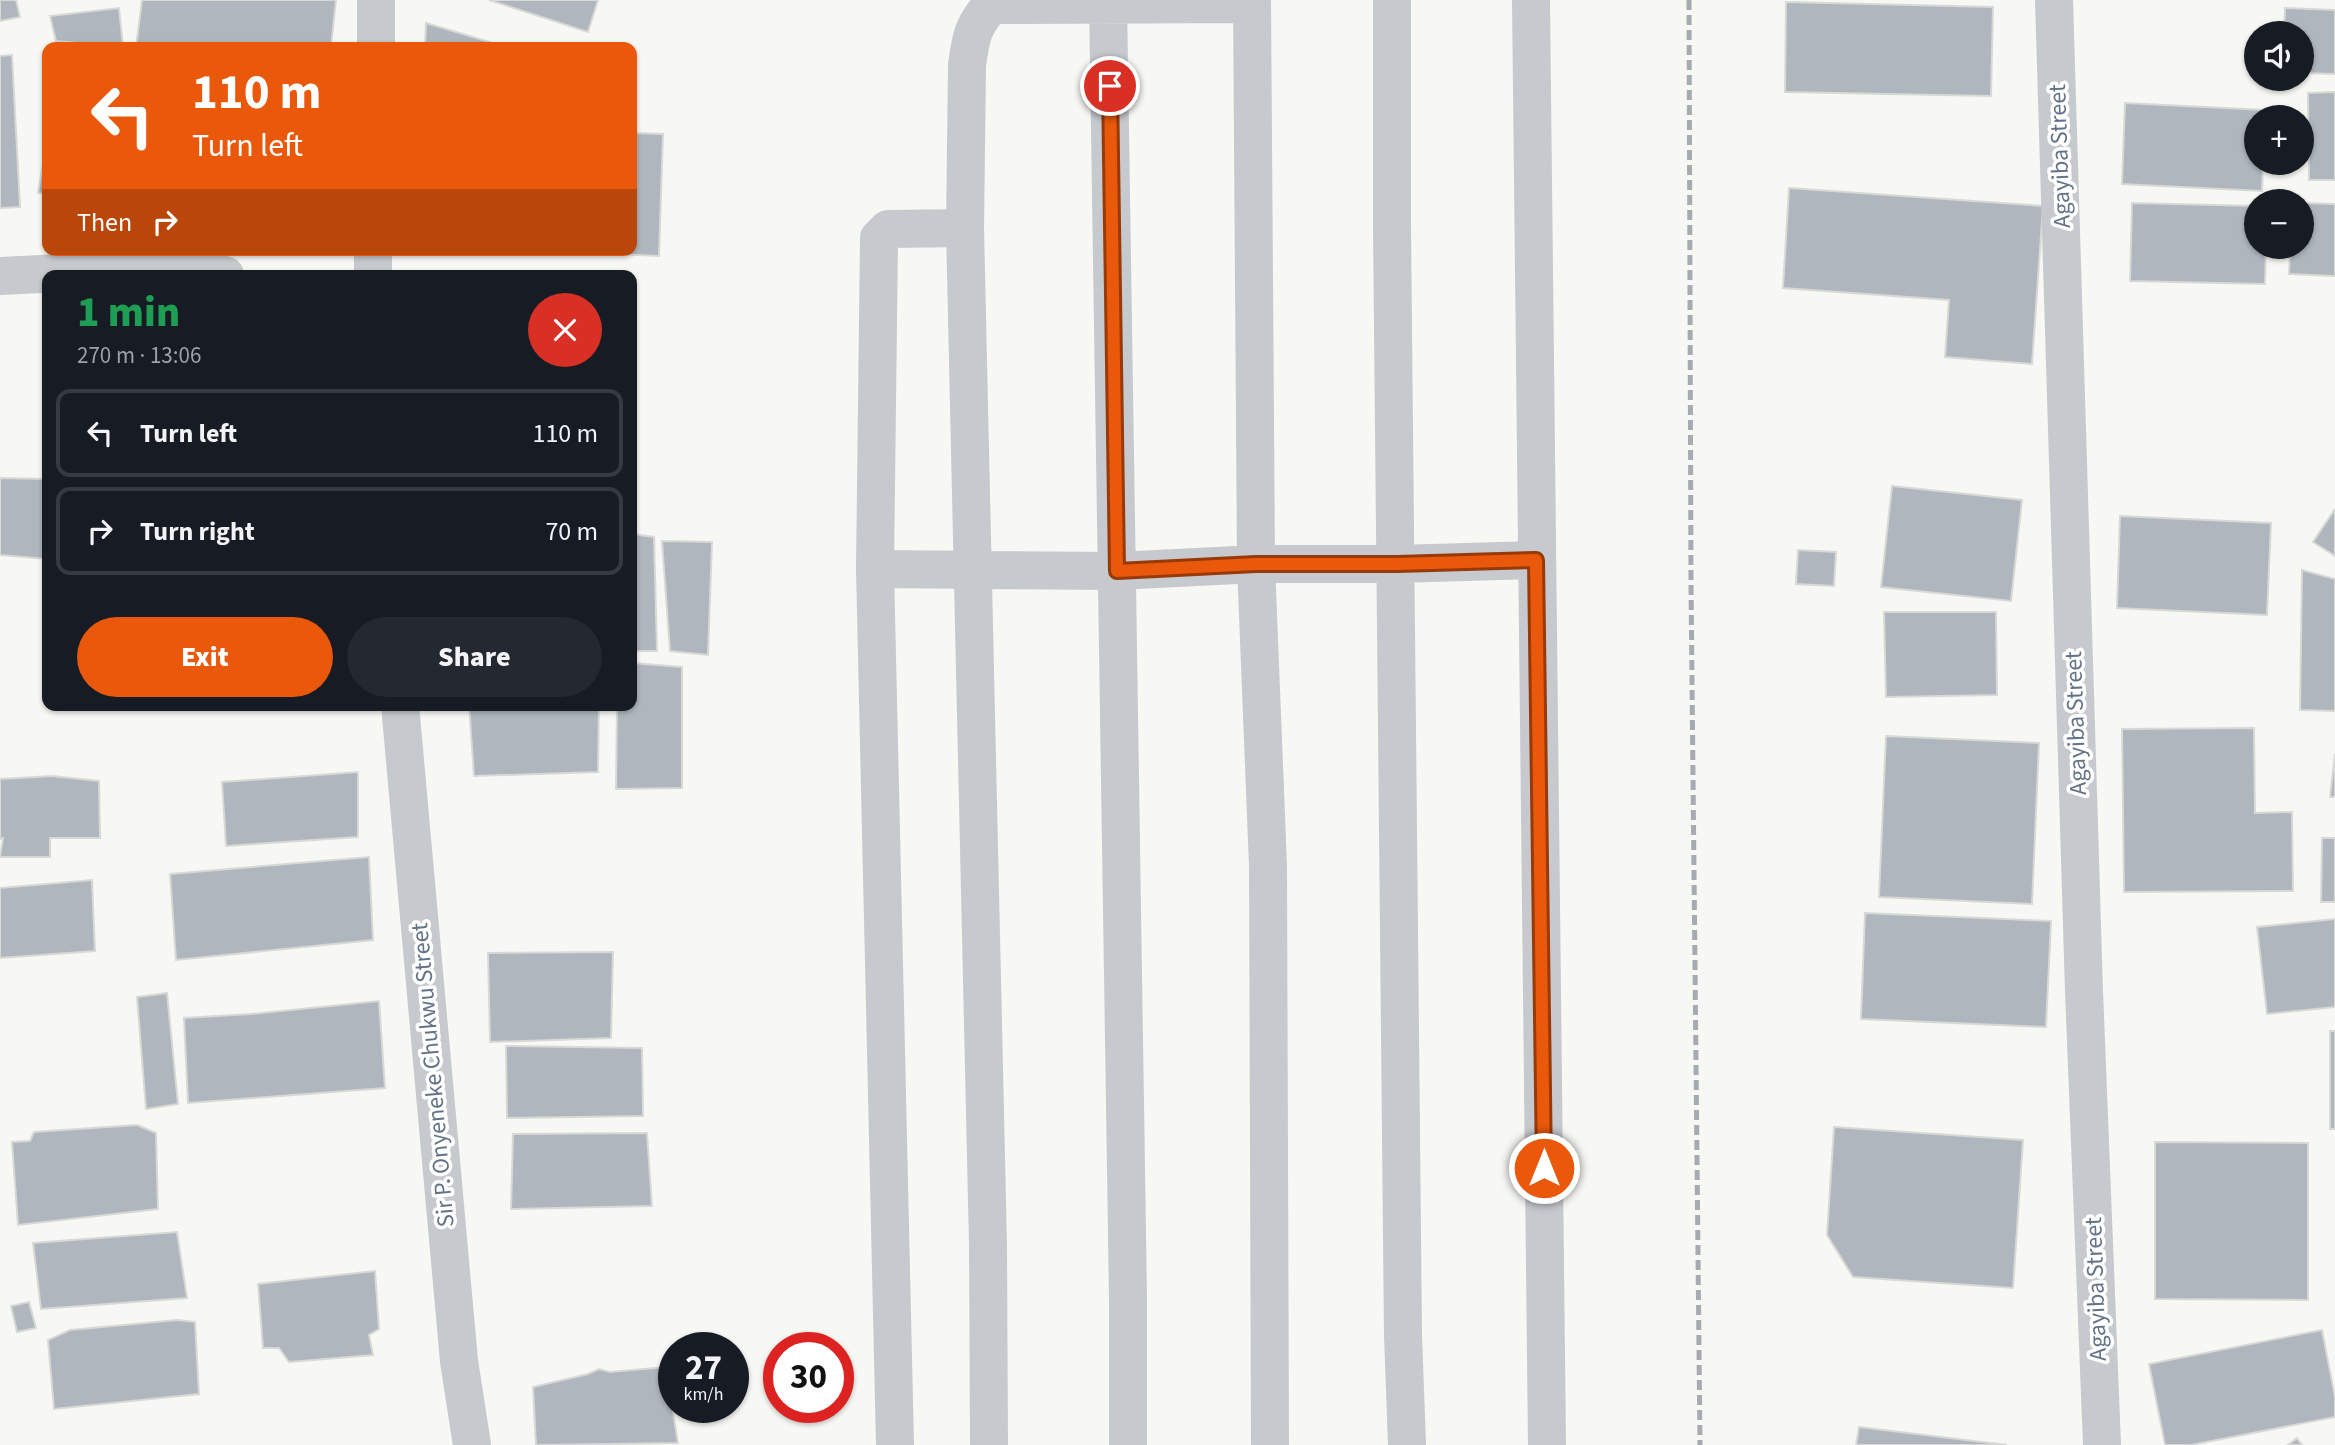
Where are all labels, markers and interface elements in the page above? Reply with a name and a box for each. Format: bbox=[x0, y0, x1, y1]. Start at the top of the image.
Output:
map controls bbox=[2244, 21, 2314, 259]
button: sound bbox=[2244, 21, 2314, 91]
pin bbox=[1080, 56, 1140, 116]
text: 110 m bbox=[192, 58, 321, 128]
icon: arrive bbox=[1091, 67, 1129, 105]
icon: left bbox=[77, 70, 168, 161]
street label: Agayiba Street bbox=[2040, 83, 2080, 229]
button: + bbox=[2244, 105, 2314, 175]
text: Turn left bbox=[192, 123, 303, 169]
button: − bbox=[2244, 189, 2314, 259]
icon: right bbox=[146, 203, 184, 241]
text: Then bbox=[77, 204, 132, 241]
text: 1 min bbox=[77, 283, 180, 343]
button: close bbox=[528, 293, 602, 367]
text: 270 m · 13:06 bbox=[77, 339, 201, 372]
icon: left bbox=[81, 414, 119, 452]
text: Turn left bbox=[140, 415, 237, 452]
text: 110 m bbox=[532, 415, 598, 452]
icon: right bbox=[81, 512, 119, 550]
text: Turn right bbox=[140, 513, 255, 550]
text: 70 m bbox=[545, 513, 598, 550]
button: Exit bbox=[77, 617, 333, 697]
button: Share bbox=[347, 617, 602, 697]
street label: Agayiba Street bbox=[2056, 650, 2096, 796]
street label: Sir P. Onyeneke Chukwu Street bbox=[402, 921, 464, 1229]
position arrow bbox=[1507, 1131, 1581, 1205]
street label: Agayiba Street bbox=[2076, 1216, 2116, 1362]
speed limit sign: 30 bbox=[763, 1332, 854, 1423]
text: 27 bbox=[685, 1343, 722, 1393]
text: km/h bbox=[684, 1382, 723, 1407]

